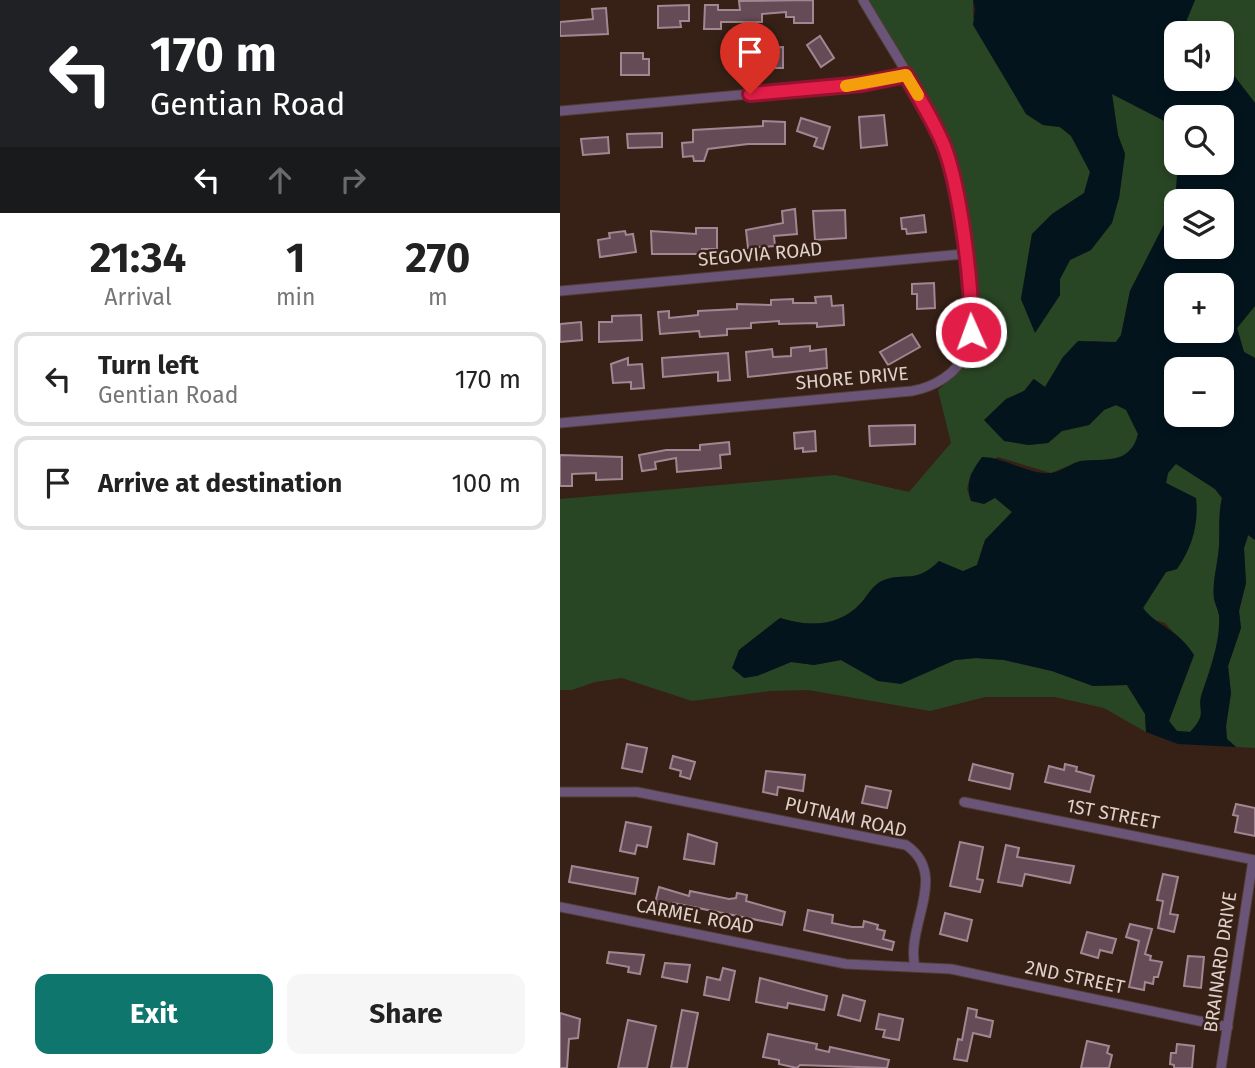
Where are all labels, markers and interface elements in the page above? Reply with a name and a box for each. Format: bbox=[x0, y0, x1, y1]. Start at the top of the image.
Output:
map controls bbox=[1164, 21, 1234, 427]
button: sound bbox=[1164, 21, 1234, 91]
pin bbox=[720, 22, 780, 94]
text: 170 m bbox=[150, 25, 277, 84]
icon: left bbox=[35, 28, 126, 119]
icon: arrive bbox=[731, 33, 769, 71]
text: Gentian Road bbox=[150, 85, 345, 123]
button: search bbox=[1164, 105, 1234, 175]
icon: left bbox=[188, 161, 226, 199]
icon: ahead bbox=[261, 161, 299, 199]
icon: right bbox=[334, 161, 372, 199]
button: layers bbox=[1164, 189, 1234, 259]
text: 21:34 bbox=[90, 233, 186, 283]
text: 1 bbox=[286, 233, 305, 283]
text: 270 bbox=[405, 233, 470, 283]
street label: SEGOVIA ROAD bbox=[697, 237, 823, 271]
button: + bbox=[1164, 273, 1234, 343]
text: Arrival bbox=[104, 283, 172, 311]
text: min bbox=[276, 283, 316, 311]
text: m bbox=[428, 283, 448, 311]
position arrow bbox=[934, 295, 1008, 369]
text: Turn left bbox=[98, 350, 199, 381]
button: − bbox=[1164, 357, 1234, 427]
icon: left bbox=[39, 360, 77, 398]
street label: SHORE DRIVE bbox=[795, 362, 909, 394]
text: 170 m bbox=[455, 364, 521, 395]
text: Gentian Road bbox=[98, 381, 238, 409]
icon: arrive bbox=[39, 464, 77, 502]
text: Arrive at destination bbox=[98, 468, 342, 499]
text: 100 m bbox=[452, 468, 521, 499]
street label: PUTNAM ROAD bbox=[783, 792, 909, 842]
street label: 1ST STREET bbox=[1064, 794, 1162, 834]
street label: BRAINARD DRIVE bbox=[1199, 890, 1241, 1034]
street label: CARMEL ROAD bbox=[634, 893, 756, 939]
street label: 2ND STREET bbox=[1023, 955, 1127, 999]
button: Exit bbox=[35, 974, 273, 1054]
button: Share bbox=[287, 974, 525, 1054]

